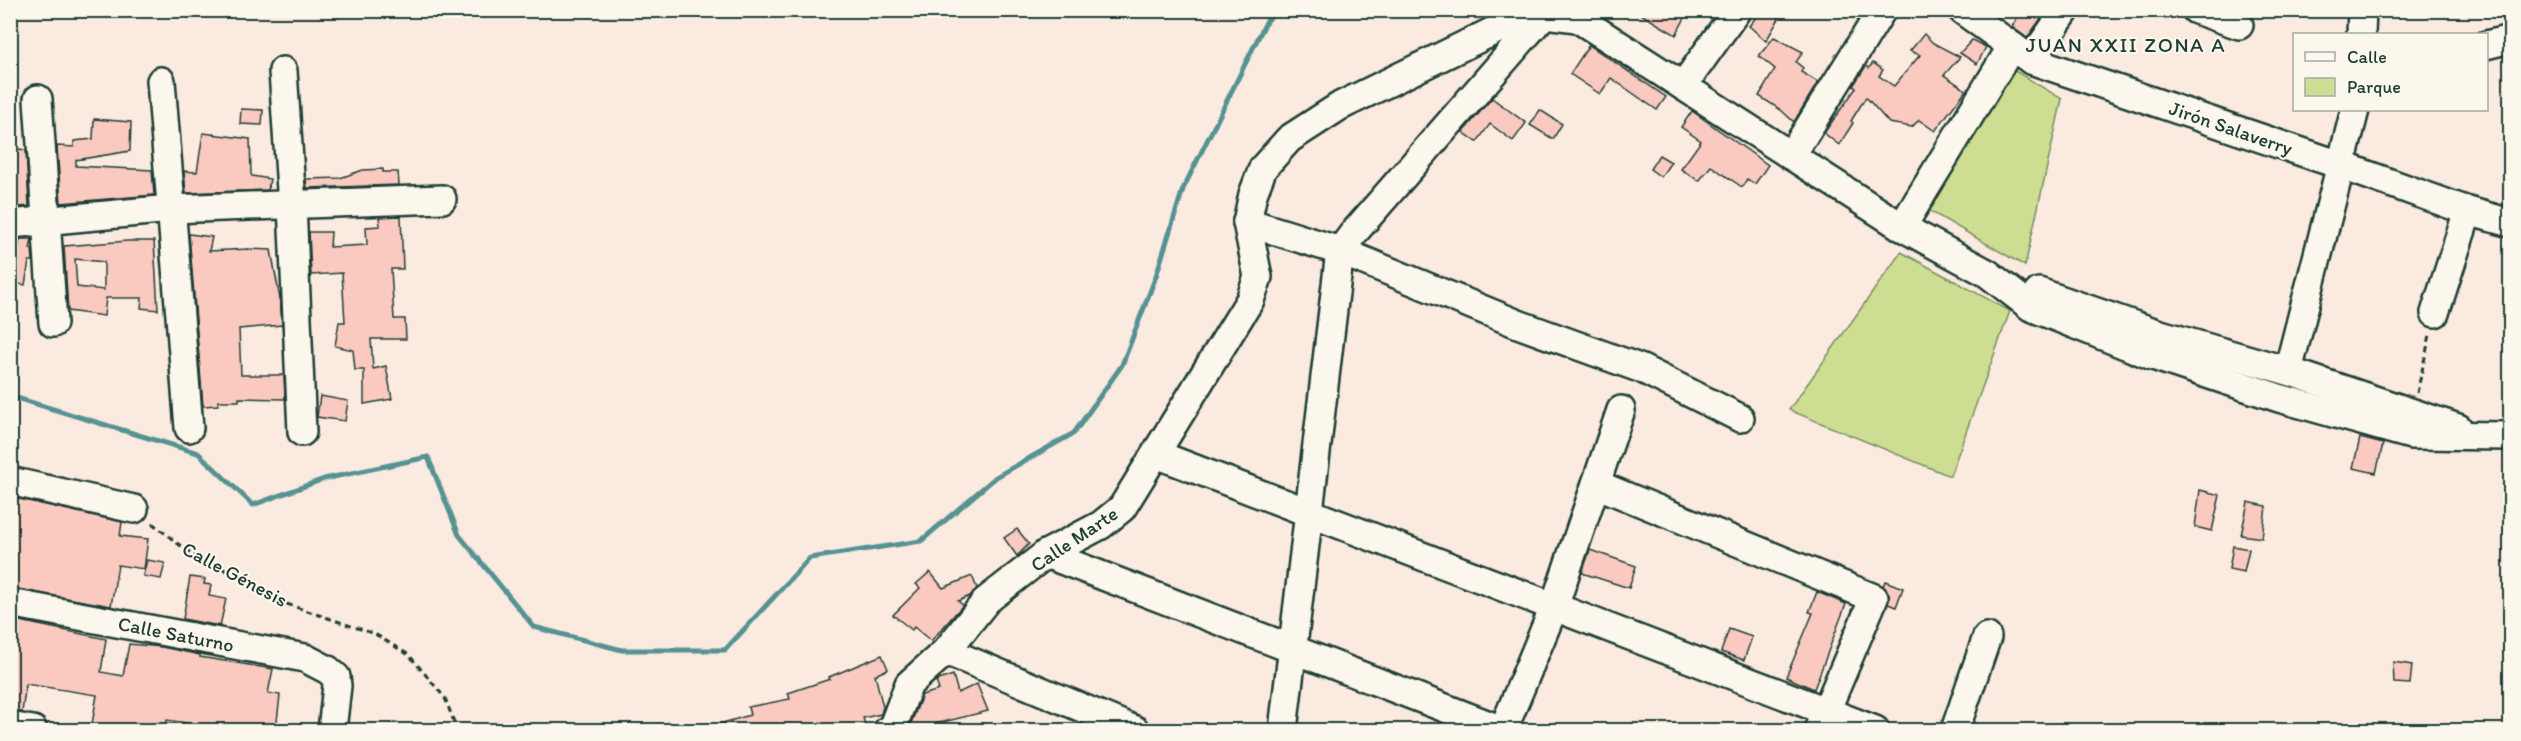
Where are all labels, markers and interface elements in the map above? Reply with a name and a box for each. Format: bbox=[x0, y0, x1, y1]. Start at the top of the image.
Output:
district label: JUAN XXII ZONA A bbox=[2026, 32, 2226, 57]
legend bbox=[2293, 33, 2488, 111]
text: Calle bbox=[2347, 46, 2387, 68]
text: Parque bbox=[2347, 76, 2401, 98]
street label: Jirón Salaverry bbox=[2166, 96, 2296, 161]
street label: Calle Marte bbox=[1026, 501, 1122, 577]
street label: Calle Génesis bbox=[178, 536, 292, 612]
street label: Calle Saturno bbox=[116, 611, 236, 657]

